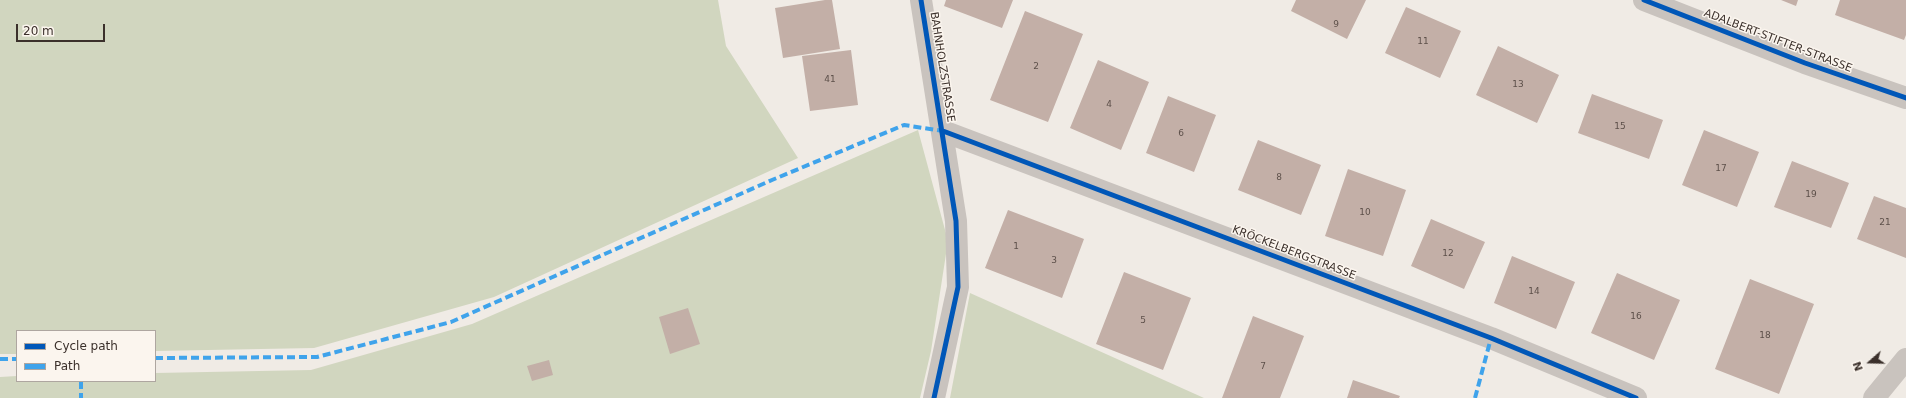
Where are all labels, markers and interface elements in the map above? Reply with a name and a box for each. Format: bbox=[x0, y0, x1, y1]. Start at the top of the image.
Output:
street label: ADALBERT-STIFTER-STRASSE bbox=[1702, 7, 1854, 75]
street label: BAHNHOLZSTRASSE bbox=[927, 11, 957, 123]
scale bar bbox=[18, 16, 107, 42]
house number: 9 bbox=[1333, 20, 1339, 30]
text: 20 m bbox=[23, 24, 54, 38]
house number: 11 bbox=[1417, 37, 1429, 47]
house number: 2 bbox=[1033, 62, 1039, 72]
house number: 41 bbox=[824, 75, 836, 85]
house number: 13 bbox=[1512, 80, 1524, 90]
house number: 4 bbox=[1106, 100, 1112, 110]
house number: 15 bbox=[1614, 122, 1626, 132]
house number: 6 bbox=[1178, 129, 1184, 139]
house number: 17 bbox=[1715, 164, 1727, 174]
house number: 8 bbox=[1276, 173, 1282, 183]
house number: 19 bbox=[1805, 190, 1817, 200]
house number: 10 bbox=[1359, 208, 1371, 218]
house number: 21 bbox=[1879, 218, 1891, 228]
street label: KRÖCKELBERGSTRASSE bbox=[1230, 223, 1358, 283]
house number: 1 bbox=[1013, 242, 1019, 252]
house number: 12 bbox=[1442, 249, 1454, 259]
house number: 3 bbox=[1051, 256, 1057, 266]
house number: 14 bbox=[1528, 287, 1540, 297]
house number: 16 bbox=[1630, 312, 1642, 322]
house number: 5 bbox=[1140, 316, 1146, 326]
legend bbox=[16, 330, 156, 382]
house number: 18 bbox=[1759, 331, 1771, 341]
text: Cycle path bbox=[54, 339, 118, 353]
north arrow bbox=[1850, 342, 1890, 382]
text: Path bbox=[54, 359, 80, 373]
text: N bbox=[1851, 360, 1866, 373]
house number: 7 bbox=[1260, 362, 1266, 372]

